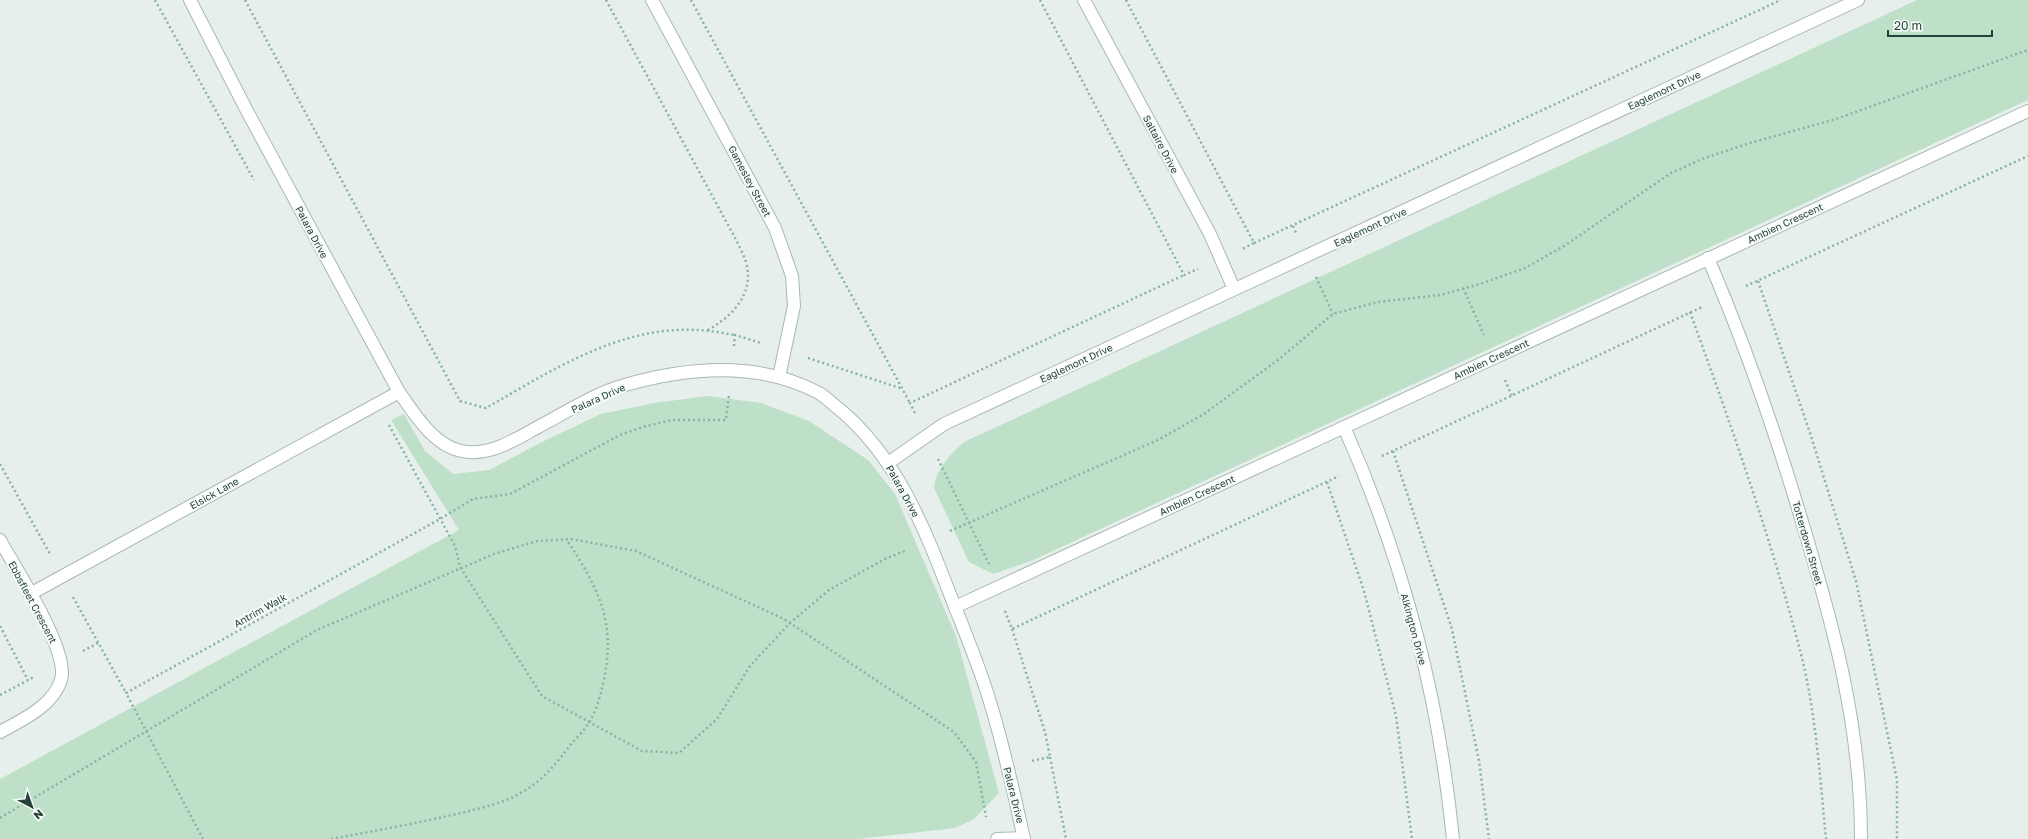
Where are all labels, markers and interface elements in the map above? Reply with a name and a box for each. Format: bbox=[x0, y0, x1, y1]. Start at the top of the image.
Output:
scale bar bbox=[1888, 12, 1992, 38]
text: 20 m bbox=[1894, 18, 1922, 33]
street label: Eaglemont Drive bbox=[1626, 68, 1702, 112]
street label: Saltaire Drive bbox=[1141, 113, 1181, 175]
street label: Gamesley Street bbox=[726, 143, 774, 219]
street label: Ambien Crescent bbox=[1745, 200, 1825, 246]
street label: Palara Drive bbox=[293, 204, 331, 260]
street label: Eaglemont Drive bbox=[1332, 205, 1408, 249]
street label: Ambien Crescent bbox=[1451, 336, 1531, 382]
street label: Eaglemont Drive bbox=[1038, 341, 1114, 385]
street label: Palara Drive bbox=[569, 381, 627, 415]
street label: Palara Drive bbox=[884, 463, 922, 519]
street label: Ambien Crescent bbox=[1157, 472, 1237, 518]
street label: Elsick Lane bbox=[187, 474, 241, 511]
street label: Totterdown Street bbox=[1790, 499, 1826, 587]
street label: Ebbsfleet Crescent bbox=[6, 559, 60, 645]
street label: Antrim Walk bbox=[232, 590, 289, 629]
street label: Alkington Drive bbox=[1399, 592, 1429, 666]
street label: Palara Drive bbox=[1001, 766, 1027, 825]
north arrow bbox=[12, 787, 52, 827]
text: N bbox=[31, 807, 46, 823]

